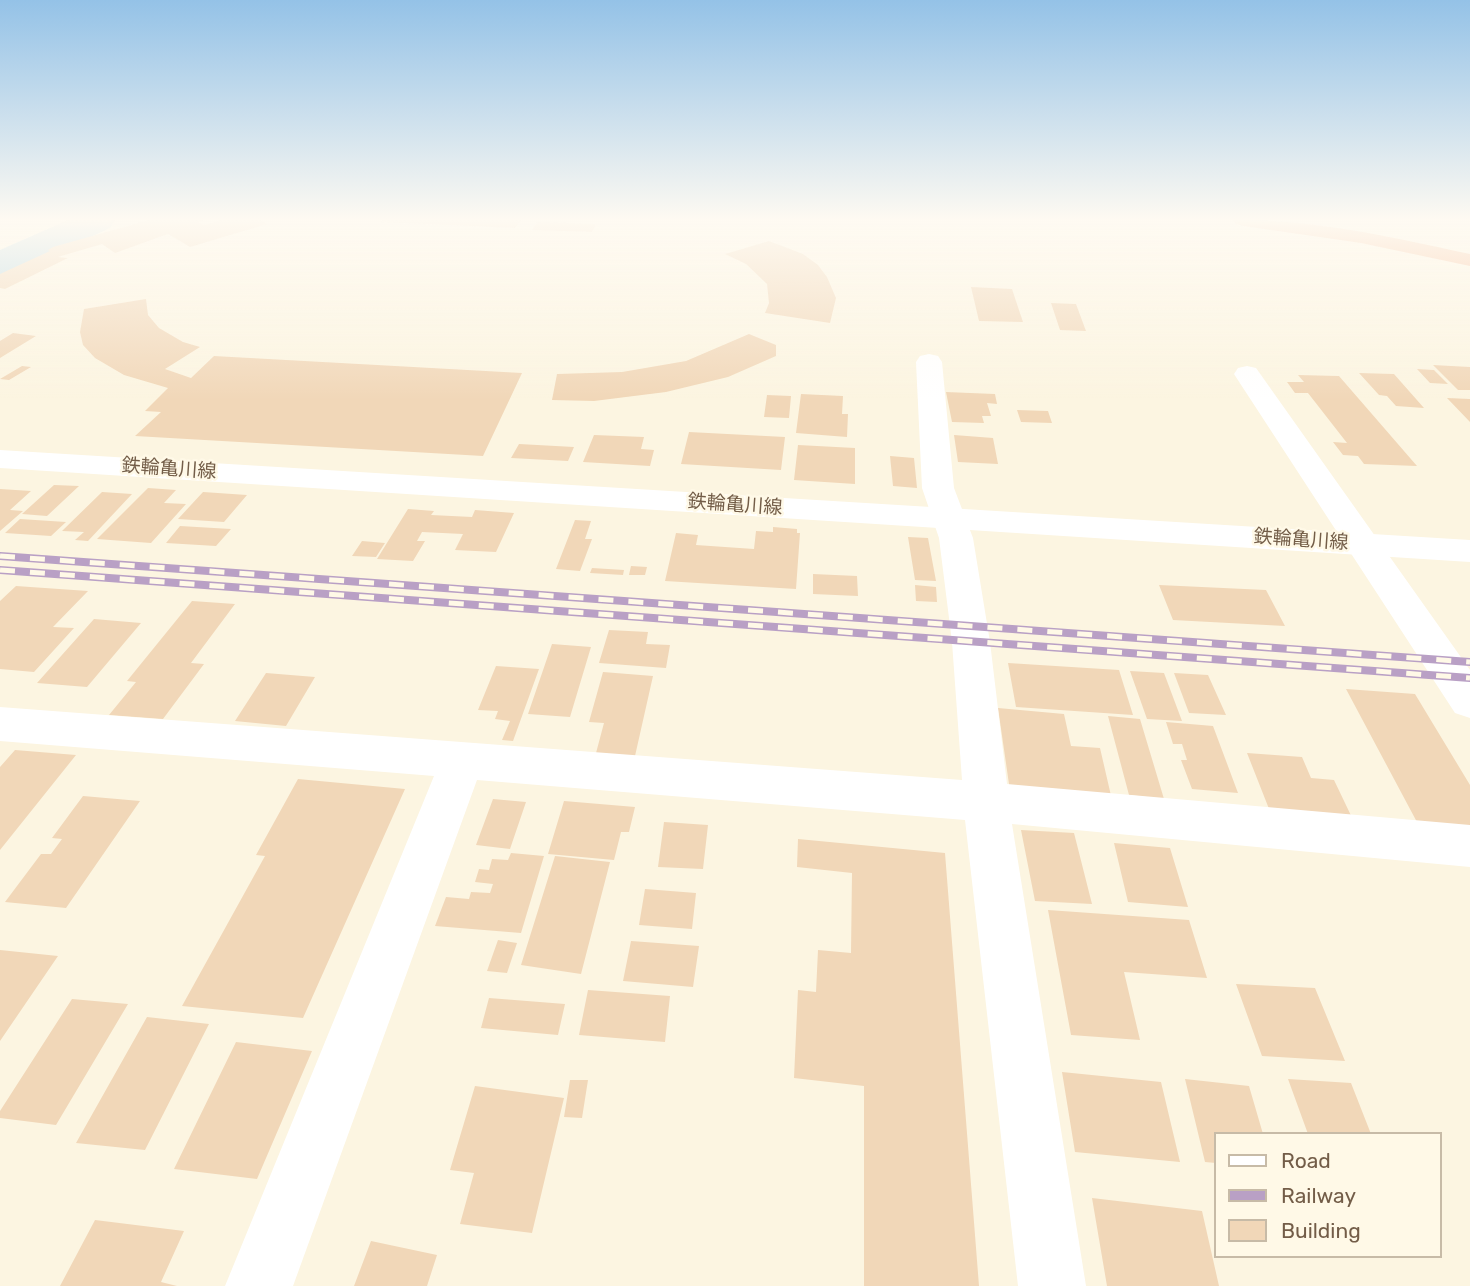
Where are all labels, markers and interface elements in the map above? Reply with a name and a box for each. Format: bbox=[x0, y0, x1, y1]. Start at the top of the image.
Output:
street label: 鉄輪亀川線 bbox=[121, 454, 217, 484]
street label: 鉄輪亀川線 bbox=[687, 490, 783, 520]
street label: 鉄輪亀川線 bbox=[1253, 525, 1349, 555]
legend bbox=[1214, 1132, 1442, 1258]
text: Road bbox=[1281, 1148, 1331, 1173]
text: Railway bbox=[1281, 1183, 1356, 1208]
text: Building bbox=[1281, 1218, 1361, 1243]

